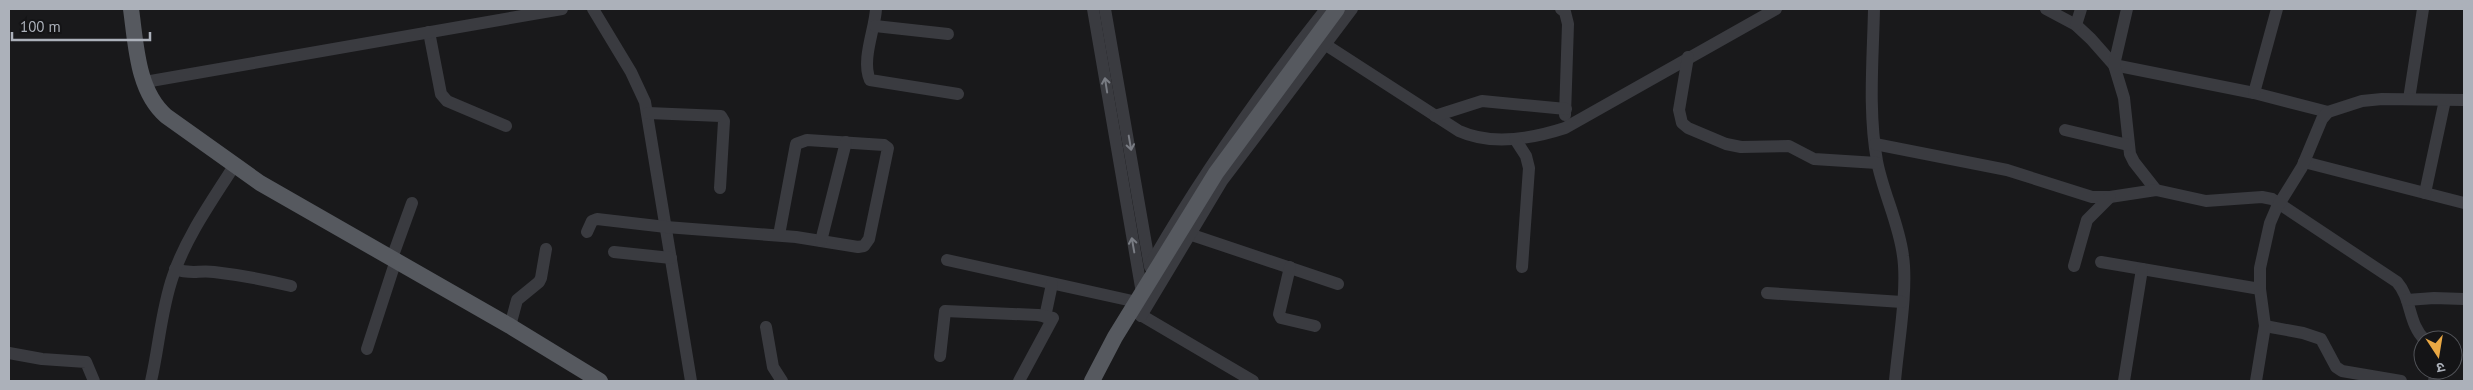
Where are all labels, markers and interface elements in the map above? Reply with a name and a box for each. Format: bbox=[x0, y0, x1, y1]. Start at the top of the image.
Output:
scale bar bbox=[12, 10, 150, 42]
text: 100 m bbox=[20, 17, 61, 36]
one-way arrow bbox=[1100, 78, 1110, 94]
one-way arrow bbox=[1125, 134, 1135, 150]
one-way arrow bbox=[1128, 238, 1138, 254]
north arrow bbox=[2413, 330, 2463, 380]
text: उ bbox=[2434, 358, 2447, 378]

